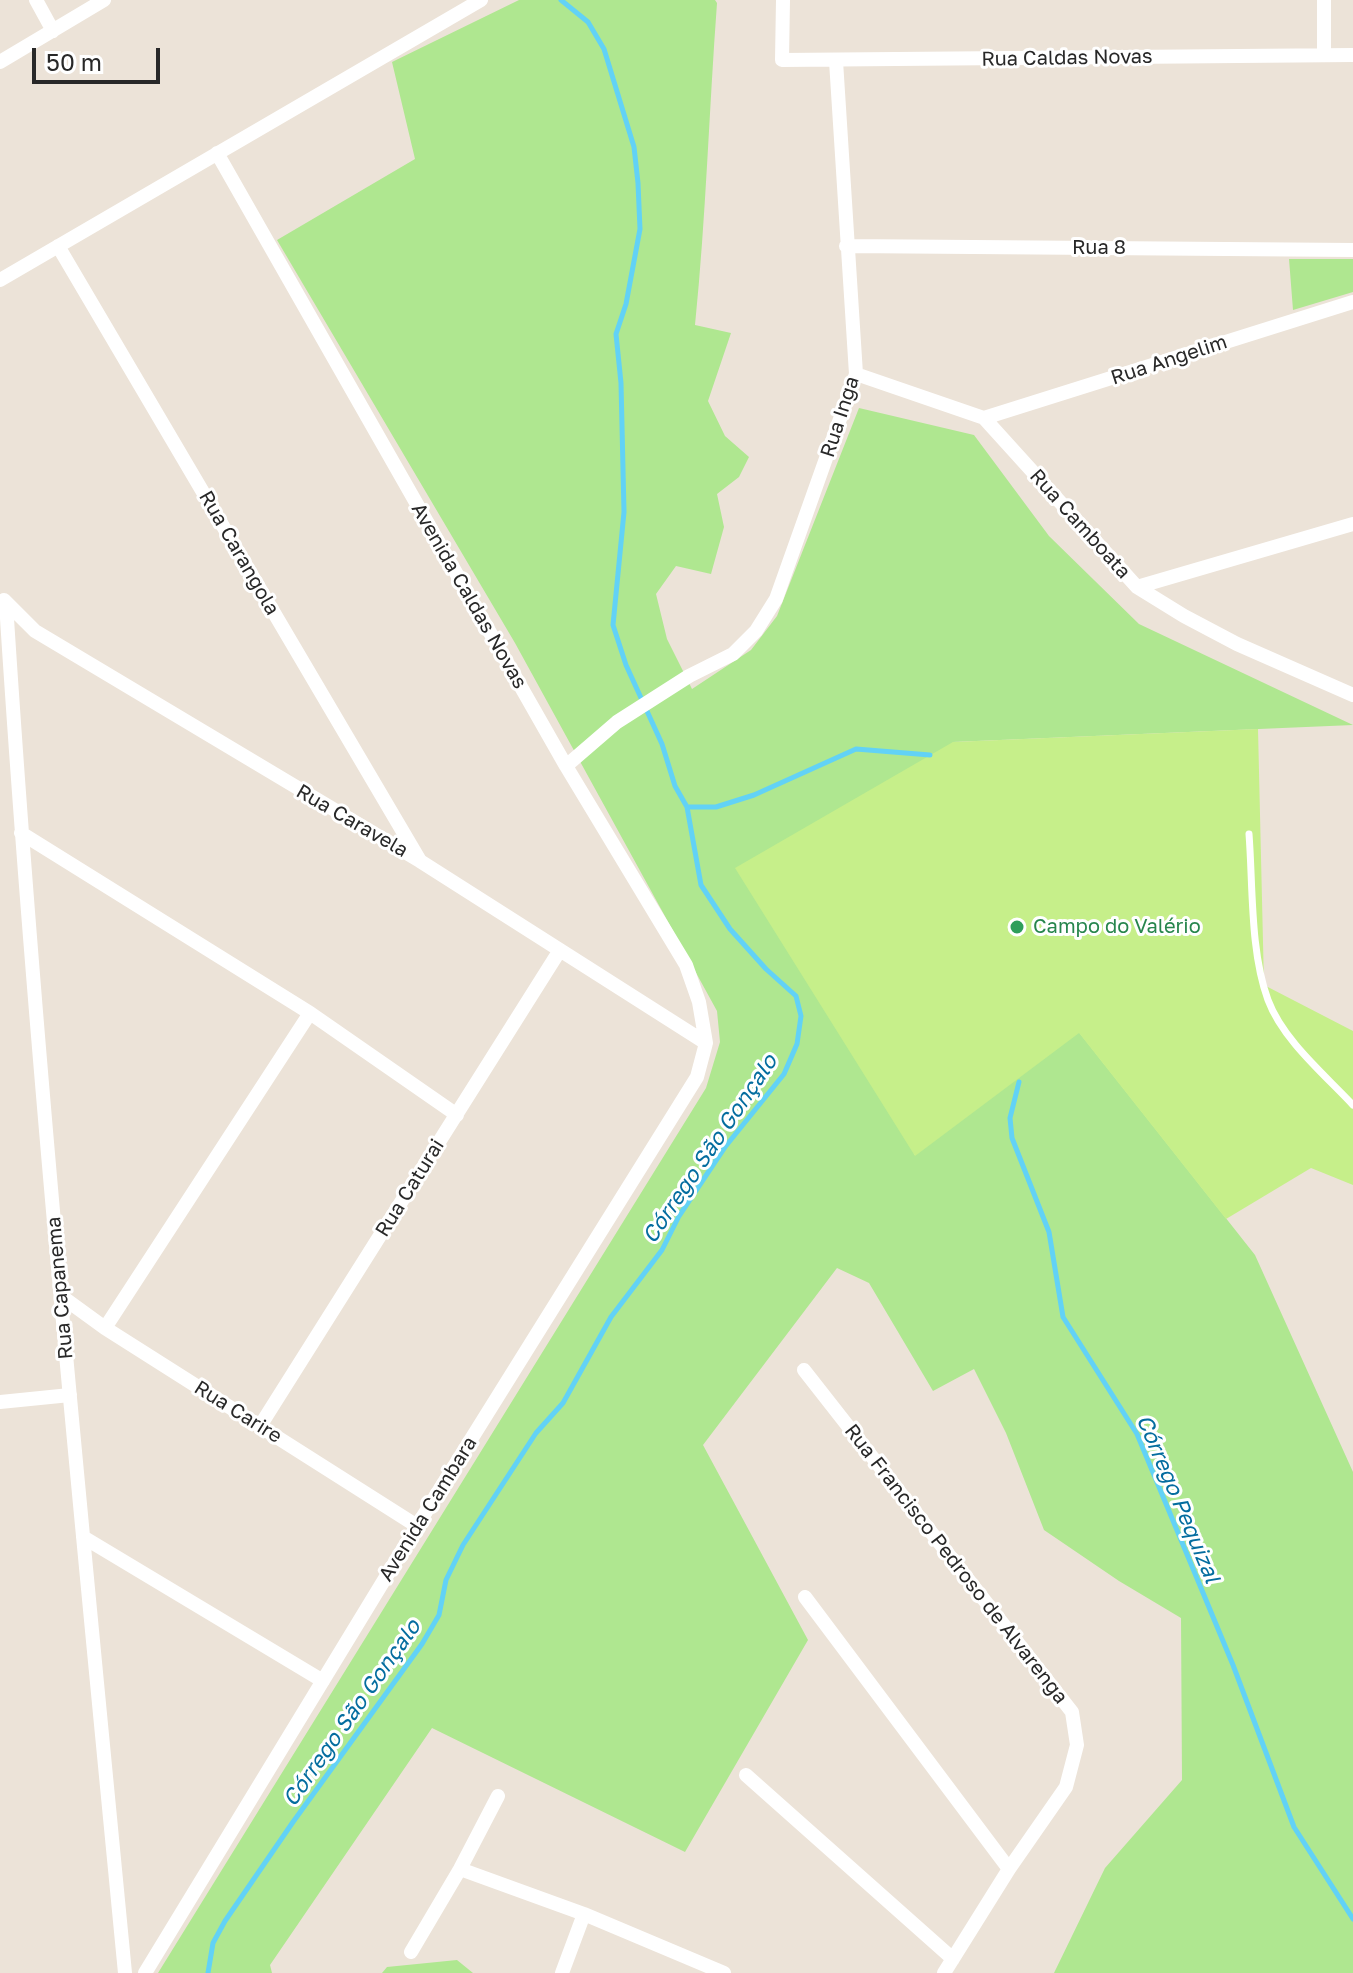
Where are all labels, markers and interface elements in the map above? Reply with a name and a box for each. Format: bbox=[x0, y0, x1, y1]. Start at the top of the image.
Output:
scale bar bbox=[36, 32, 164, 82]
street label: Rua Caldas Novas bbox=[981, 45, 1153, 71]
text: 50 m bbox=[46, 47, 102, 76]
street label: Rua 8 bbox=[1072, 236, 1126, 260]
street label: Rua Angelim bbox=[1108, 330, 1230, 390]
street label: Rua Inga bbox=[816, 373, 864, 461]
street label: Rua Camboata bbox=[1025, 464, 1135, 584]
street label: Rua Carangola bbox=[194, 487, 284, 619]
street label: Avenida Caldas Novas bbox=[406, 499, 532, 693]
street label: Rua Caravela bbox=[292, 779, 412, 863]
place label: Campo do Valério bbox=[1033, 915, 1201, 939]
marker: Campo do Valério bbox=[1008, 918, 1026, 936]
water label: Córrego São Gonçalo bbox=[637, 1050, 783, 1248]
street label: Rua Caturai bbox=[371, 1135, 449, 1241]
street label: Rua Capanema bbox=[42, 1216, 78, 1360]
street label: Rua Carire bbox=[190, 1376, 286, 1448]
water label: Córrego Pequizal bbox=[1131, 1411, 1225, 1587]
street label: Rua Francisco Pedroso de Alvarenga bbox=[839, 1419, 1073, 1709]
street label: Avenida Cambara bbox=[374, 1432, 482, 1586]
water label: Córrego São Gonçalo bbox=[278, 1615, 426, 1811]

